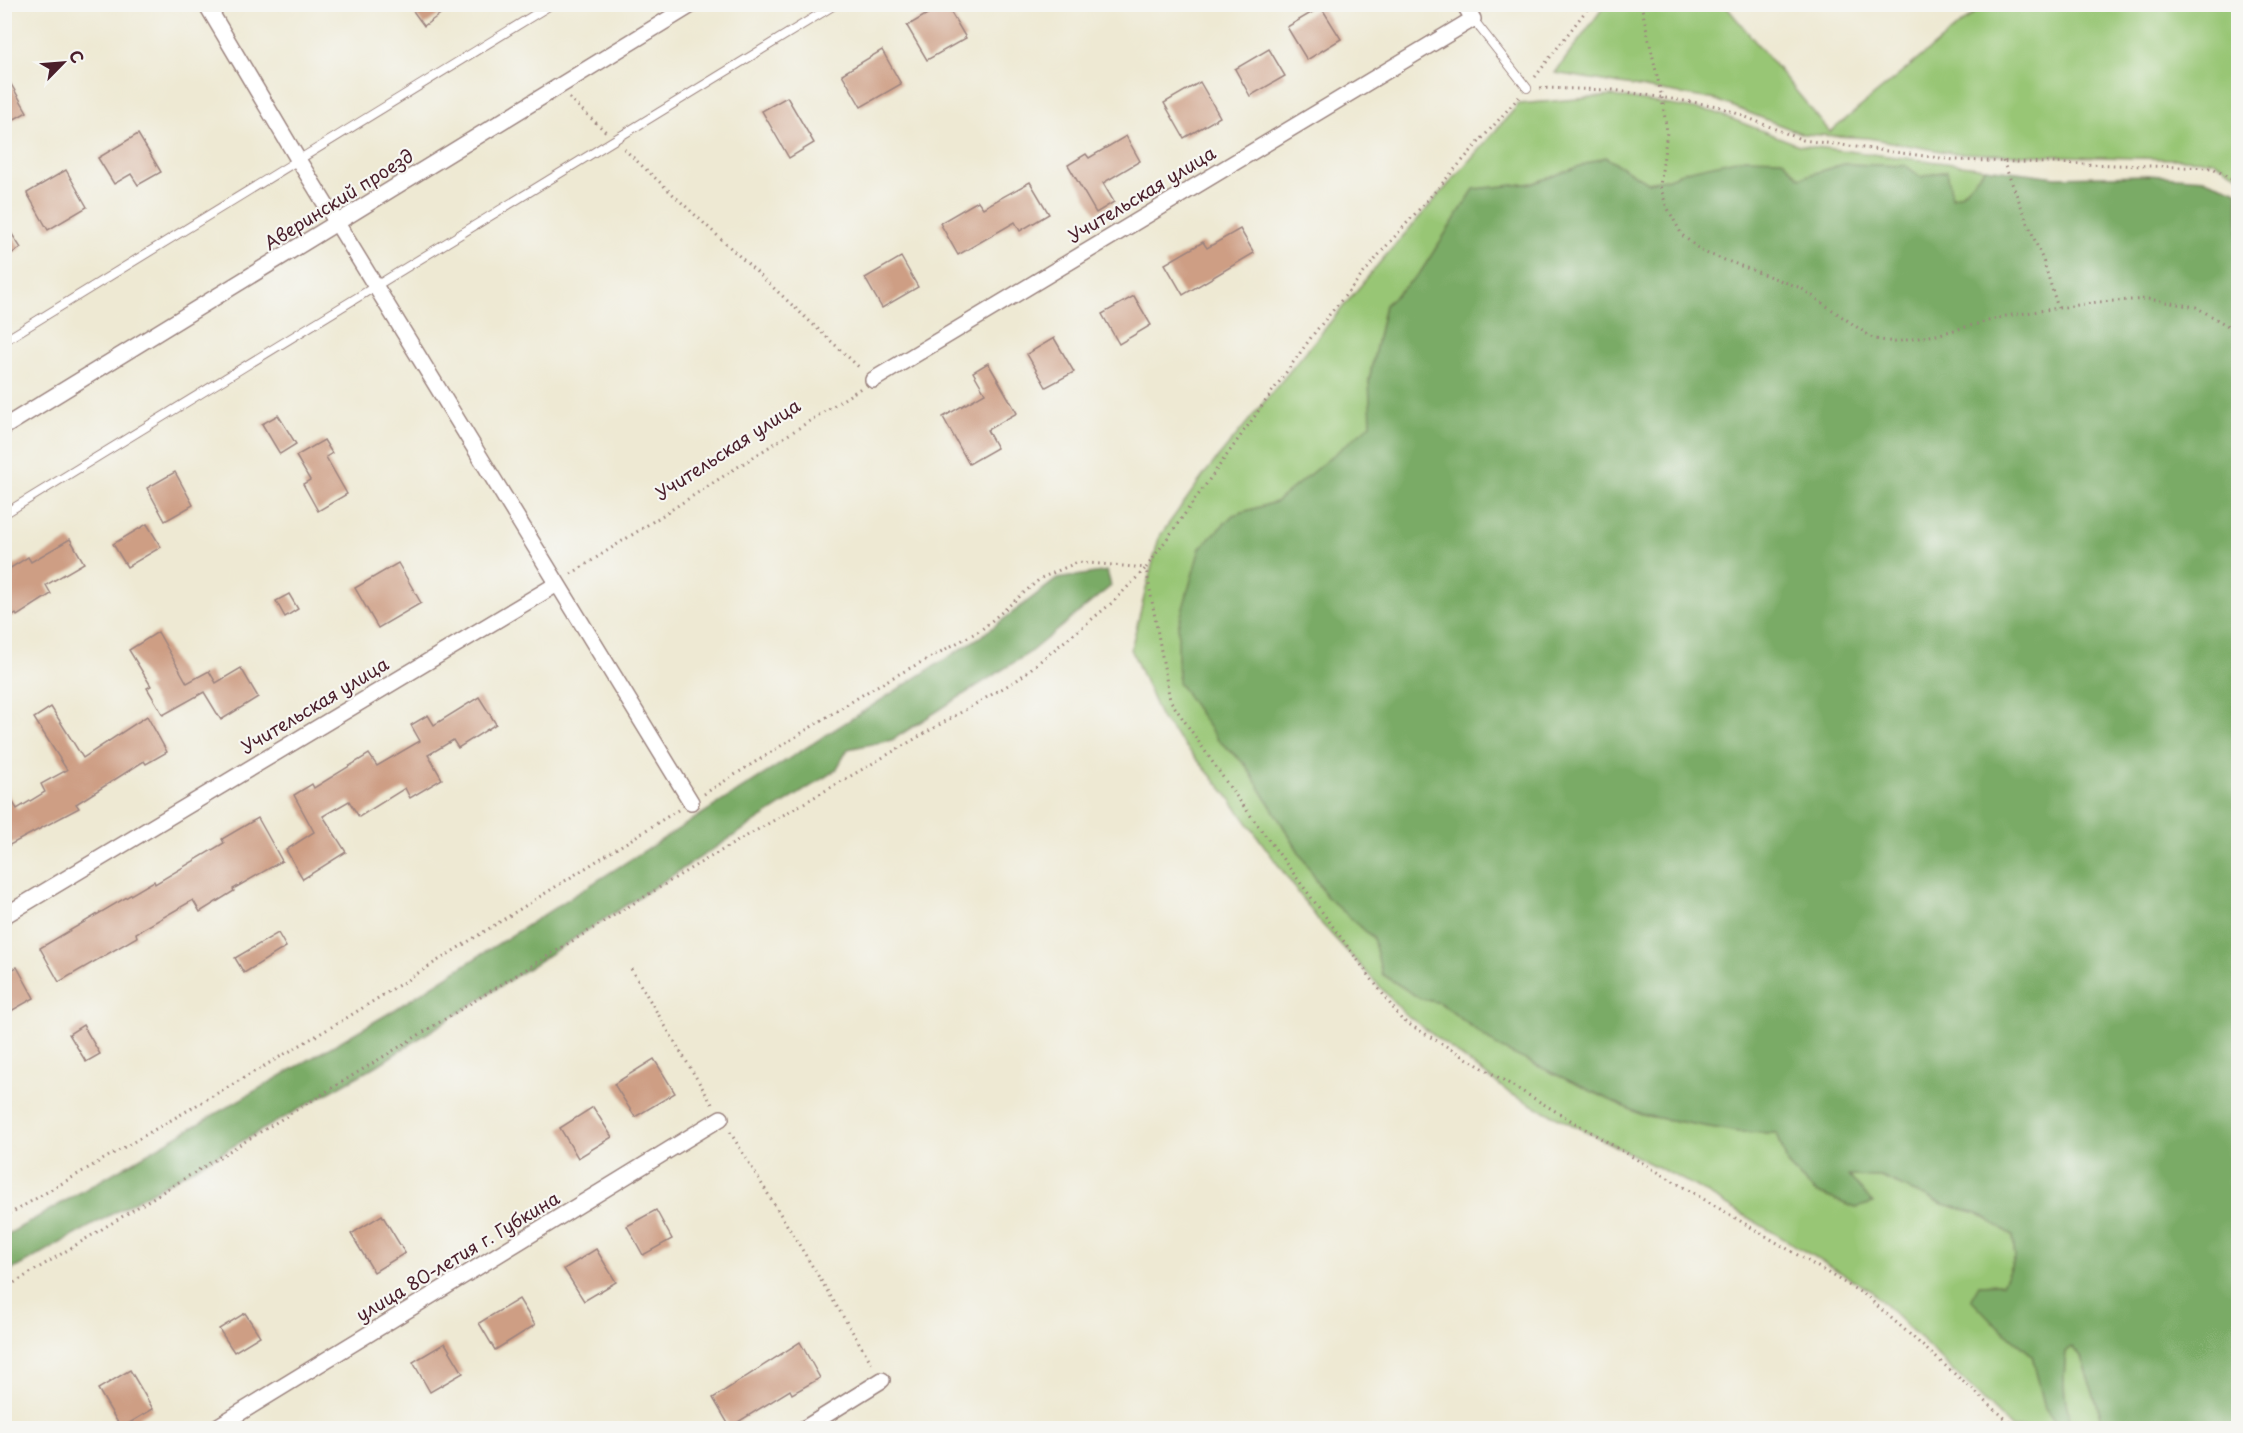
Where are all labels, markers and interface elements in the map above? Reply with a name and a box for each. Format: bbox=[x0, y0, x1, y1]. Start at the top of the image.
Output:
north arrow bbox=[33, 33, 93, 93]
text: С bbox=[64, 46, 91, 67]
street label: Учительская улица bbox=[1062, 138, 1221, 249]
street label: Аверинский проезд bbox=[258, 142, 418, 256]
street label: Учительская улица bbox=[649, 391, 806, 506]
street label: Учительская улица bbox=[235, 649, 394, 760]
street label: улица 80-летия г. Губкина bbox=[350, 1184, 565, 1327]

